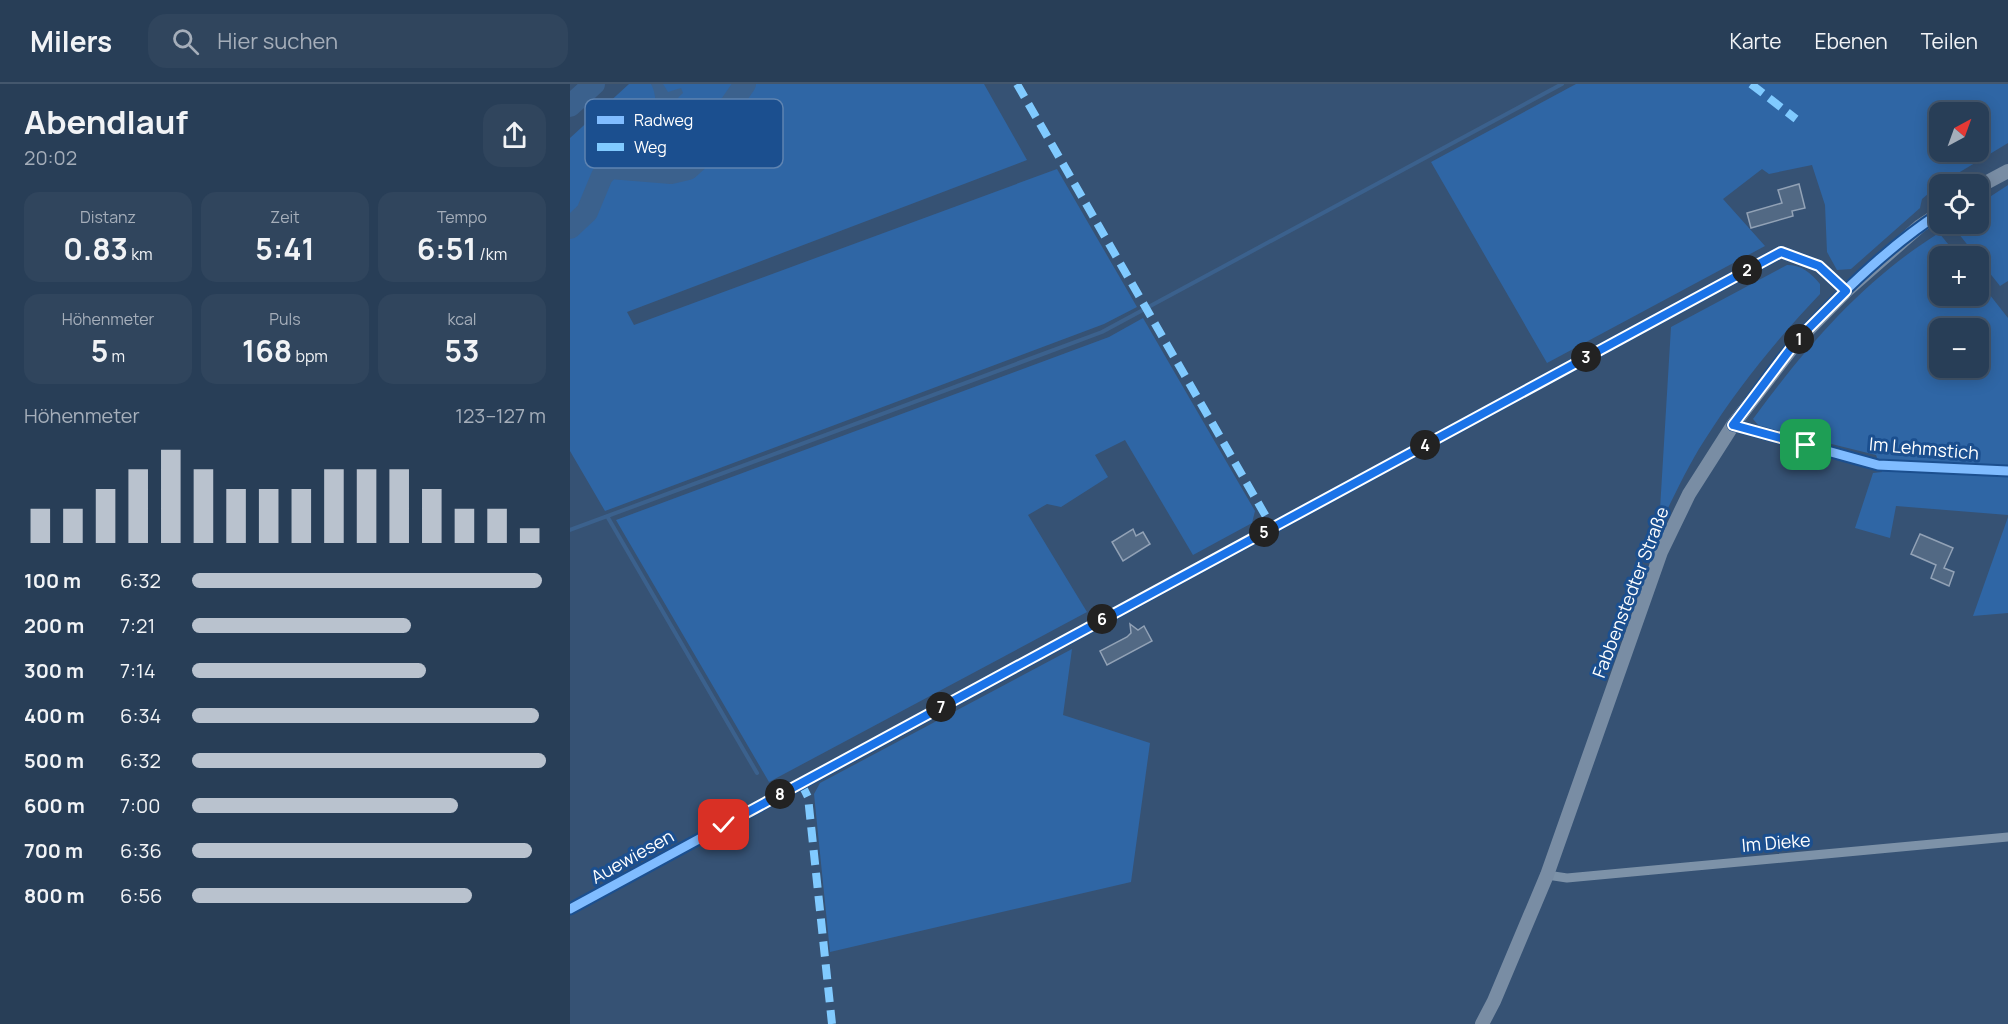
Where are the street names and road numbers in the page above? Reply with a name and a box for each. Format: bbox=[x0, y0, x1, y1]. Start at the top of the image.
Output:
street label: Im Lehmstich bbox=[1868, 431, 1980, 465]
street label: Fabbenstedter Straße bbox=[1586, 503, 1674, 681]
street label: Auewiesen bbox=[586, 823, 678, 889]
street label: Im Dieke bbox=[1741, 827, 1811, 857]

